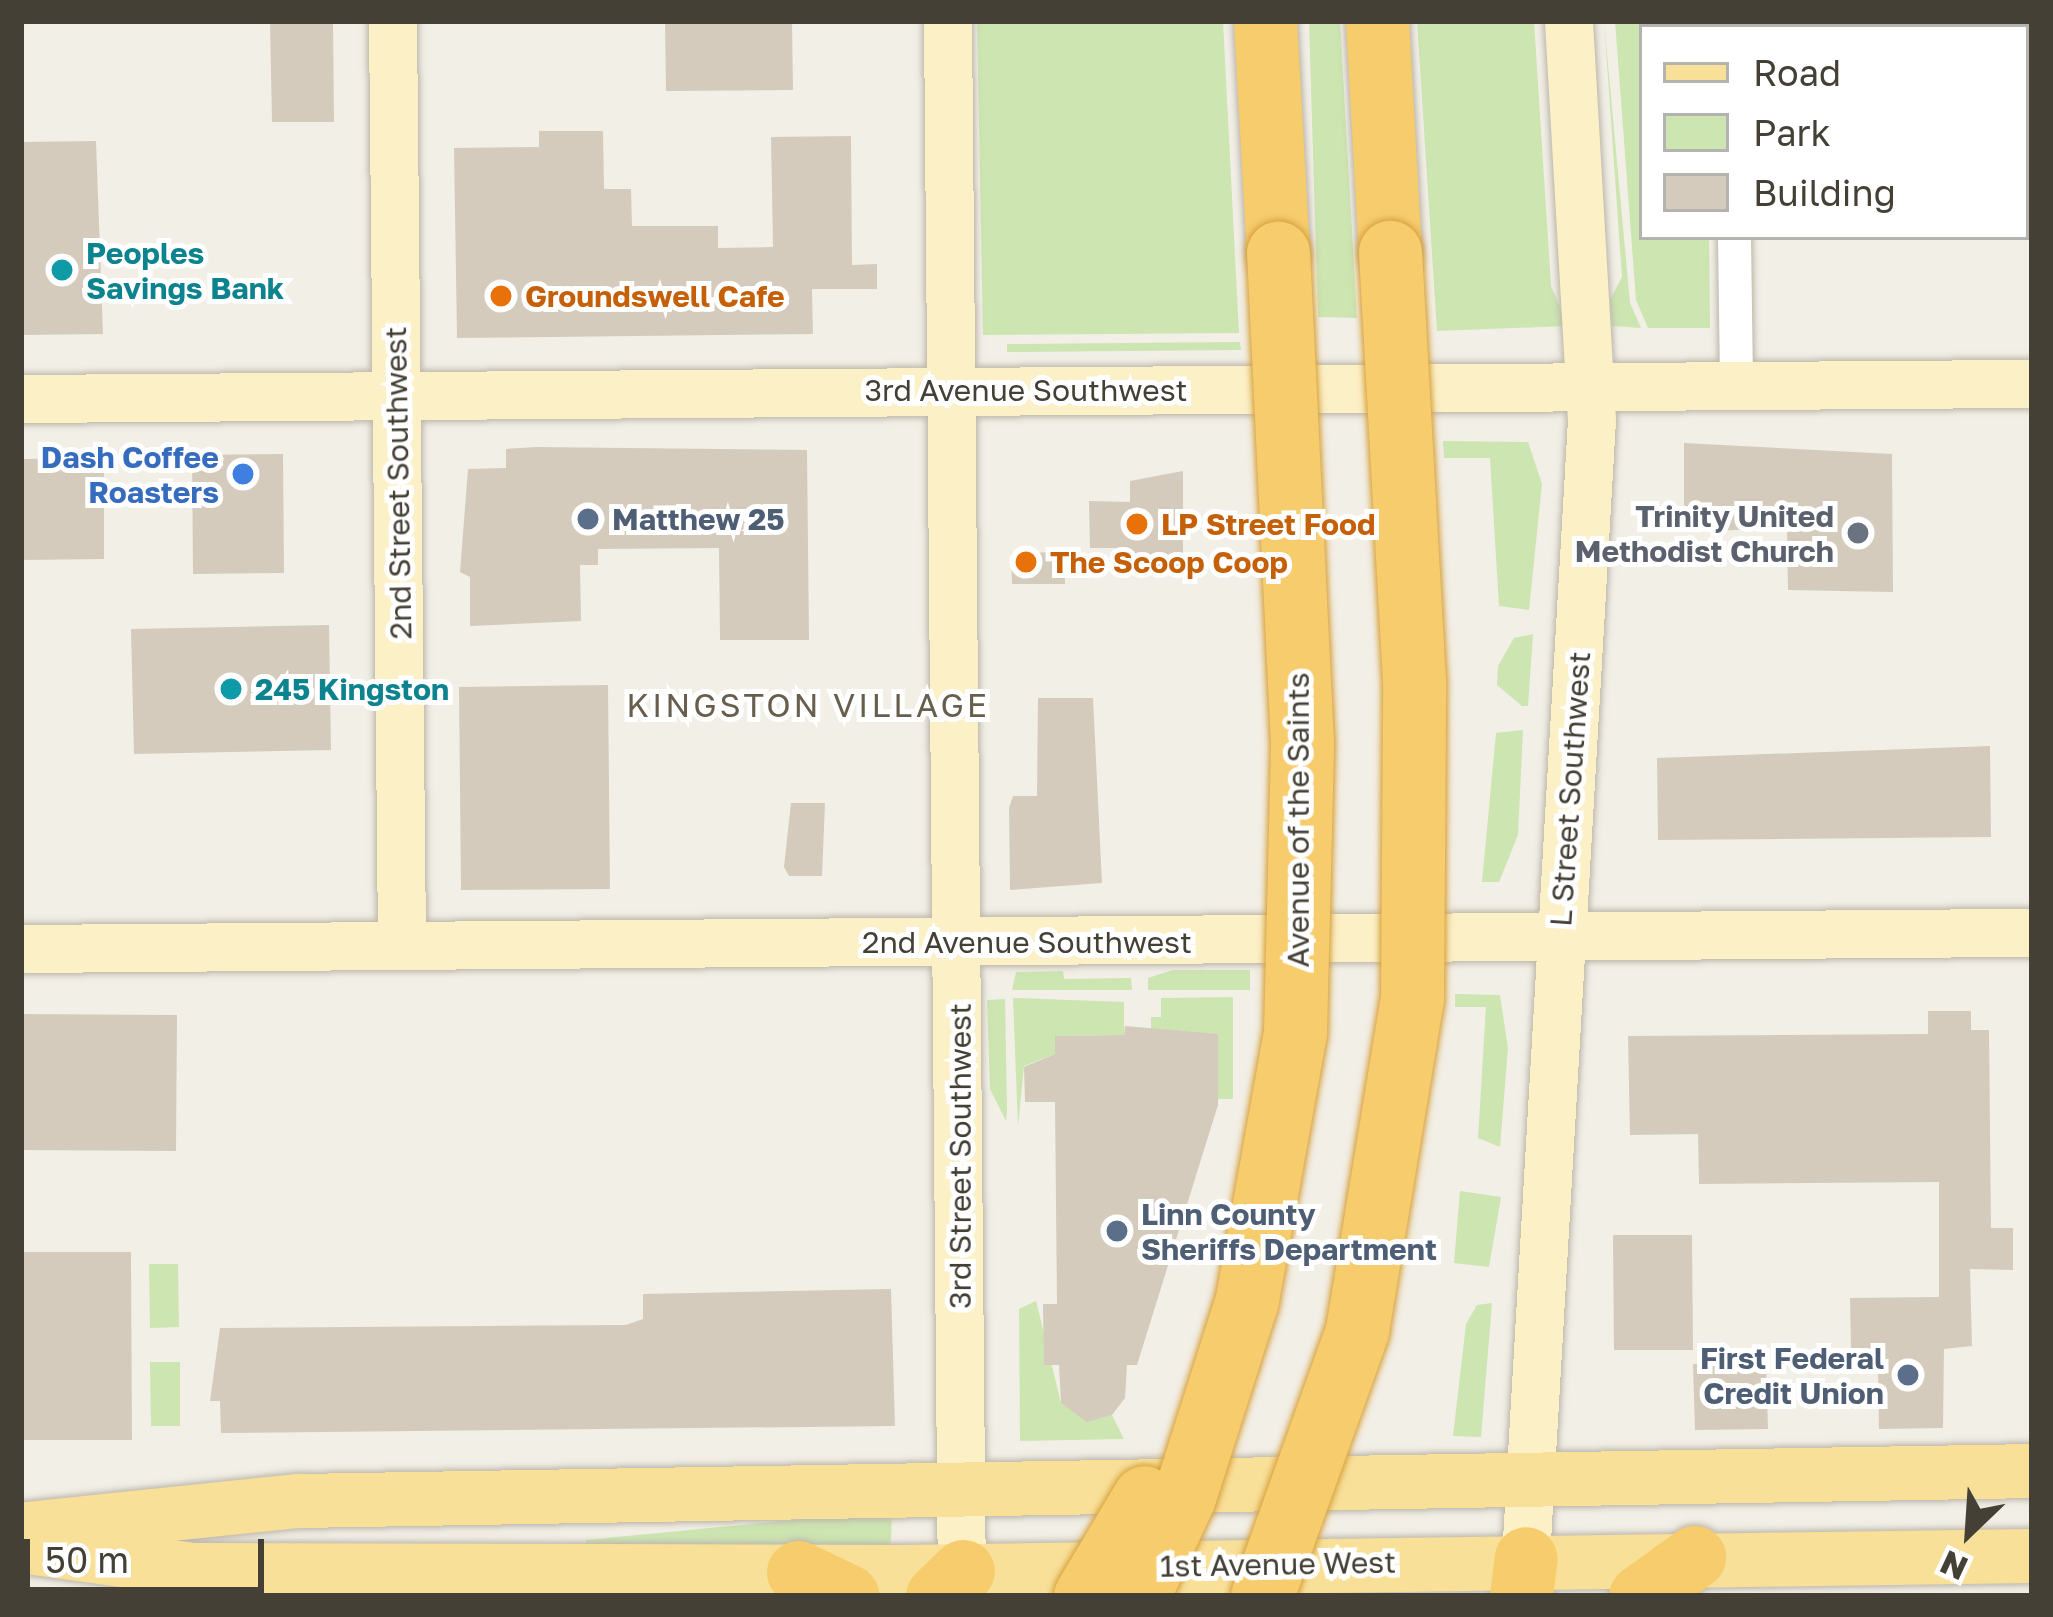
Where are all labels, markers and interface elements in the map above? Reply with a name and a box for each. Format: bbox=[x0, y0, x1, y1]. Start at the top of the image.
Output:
legend bbox=[1639, 24, 2029, 240]
text: Road bbox=[1753, 51, 1841, 94]
text: Park bbox=[1753, 111, 1831, 154]
text: Building bbox=[1753, 171, 1896, 214]
place label: Peoples Savings Bank bbox=[86, 235, 284, 306]
marker: Peoples Savings Bank bbox=[49, 257, 75, 283]
place label: Groundswell Cafe bbox=[525, 278, 785, 314]
marker: Groundswell Cafe bbox=[488, 283, 514, 309]
street label: 2nd Street Southwest bbox=[377, 326, 419, 640]
street label: 3rd Avenue Southwest bbox=[864, 372, 1188, 408]
place label: Dash Coffee Roasters bbox=[41, 439, 219, 510]
marker: Dash Coffee Roasters bbox=[230, 461, 256, 487]
place label: Trinity United Methodist Church bbox=[1575, 498, 1834, 568]
place label: Matthew 25 bbox=[612, 501, 785, 537]
marker: Matthew 25 bbox=[575, 506, 601, 532]
place label: LP Street Food bbox=[1161, 506, 1376, 542]
marker: LP Street Food bbox=[1124, 511, 1150, 537]
marker: Trinity United Methodist Church bbox=[1845, 520, 1871, 546]
place label: The Scoop Coop bbox=[1050, 544, 1288, 580]
marker: The Scoop Coop bbox=[1013, 549, 1039, 575]
street label: L Street Southwest bbox=[1542, 650, 1598, 928]
place label: 245 Kingston bbox=[255, 671, 449, 707]
street label: Avenue of the Saints bbox=[1280, 672, 1316, 968]
marker: 245 Kingston bbox=[218, 676, 244, 702]
district label: KINGSTON VILLAGE bbox=[626, 685, 990, 725]
street label: 2nd Avenue Southwest bbox=[862, 924, 1192, 960]
street label: 3rd Street Southwest bbox=[942, 1003, 978, 1309]
place label: Linn County Sheriffs Department bbox=[1141, 1196, 1437, 1266]
marker: Linn County Sheriffs Department bbox=[1104, 1218, 1130, 1244]
place label: First Federal Credit Union bbox=[1700, 1340, 1884, 1410]
marker: First Federal Credit Union bbox=[1895, 1362, 1921, 1388]
north arrow bbox=[1909, 1473, 2029, 1593]
scale bar bbox=[30, 1515, 270, 1589]
text: 50 m bbox=[45, 1538, 129, 1581]
text: N bbox=[1934, 1543, 1973, 1589]
street label: 1st Avenue West bbox=[1160, 1544, 1396, 1584]

